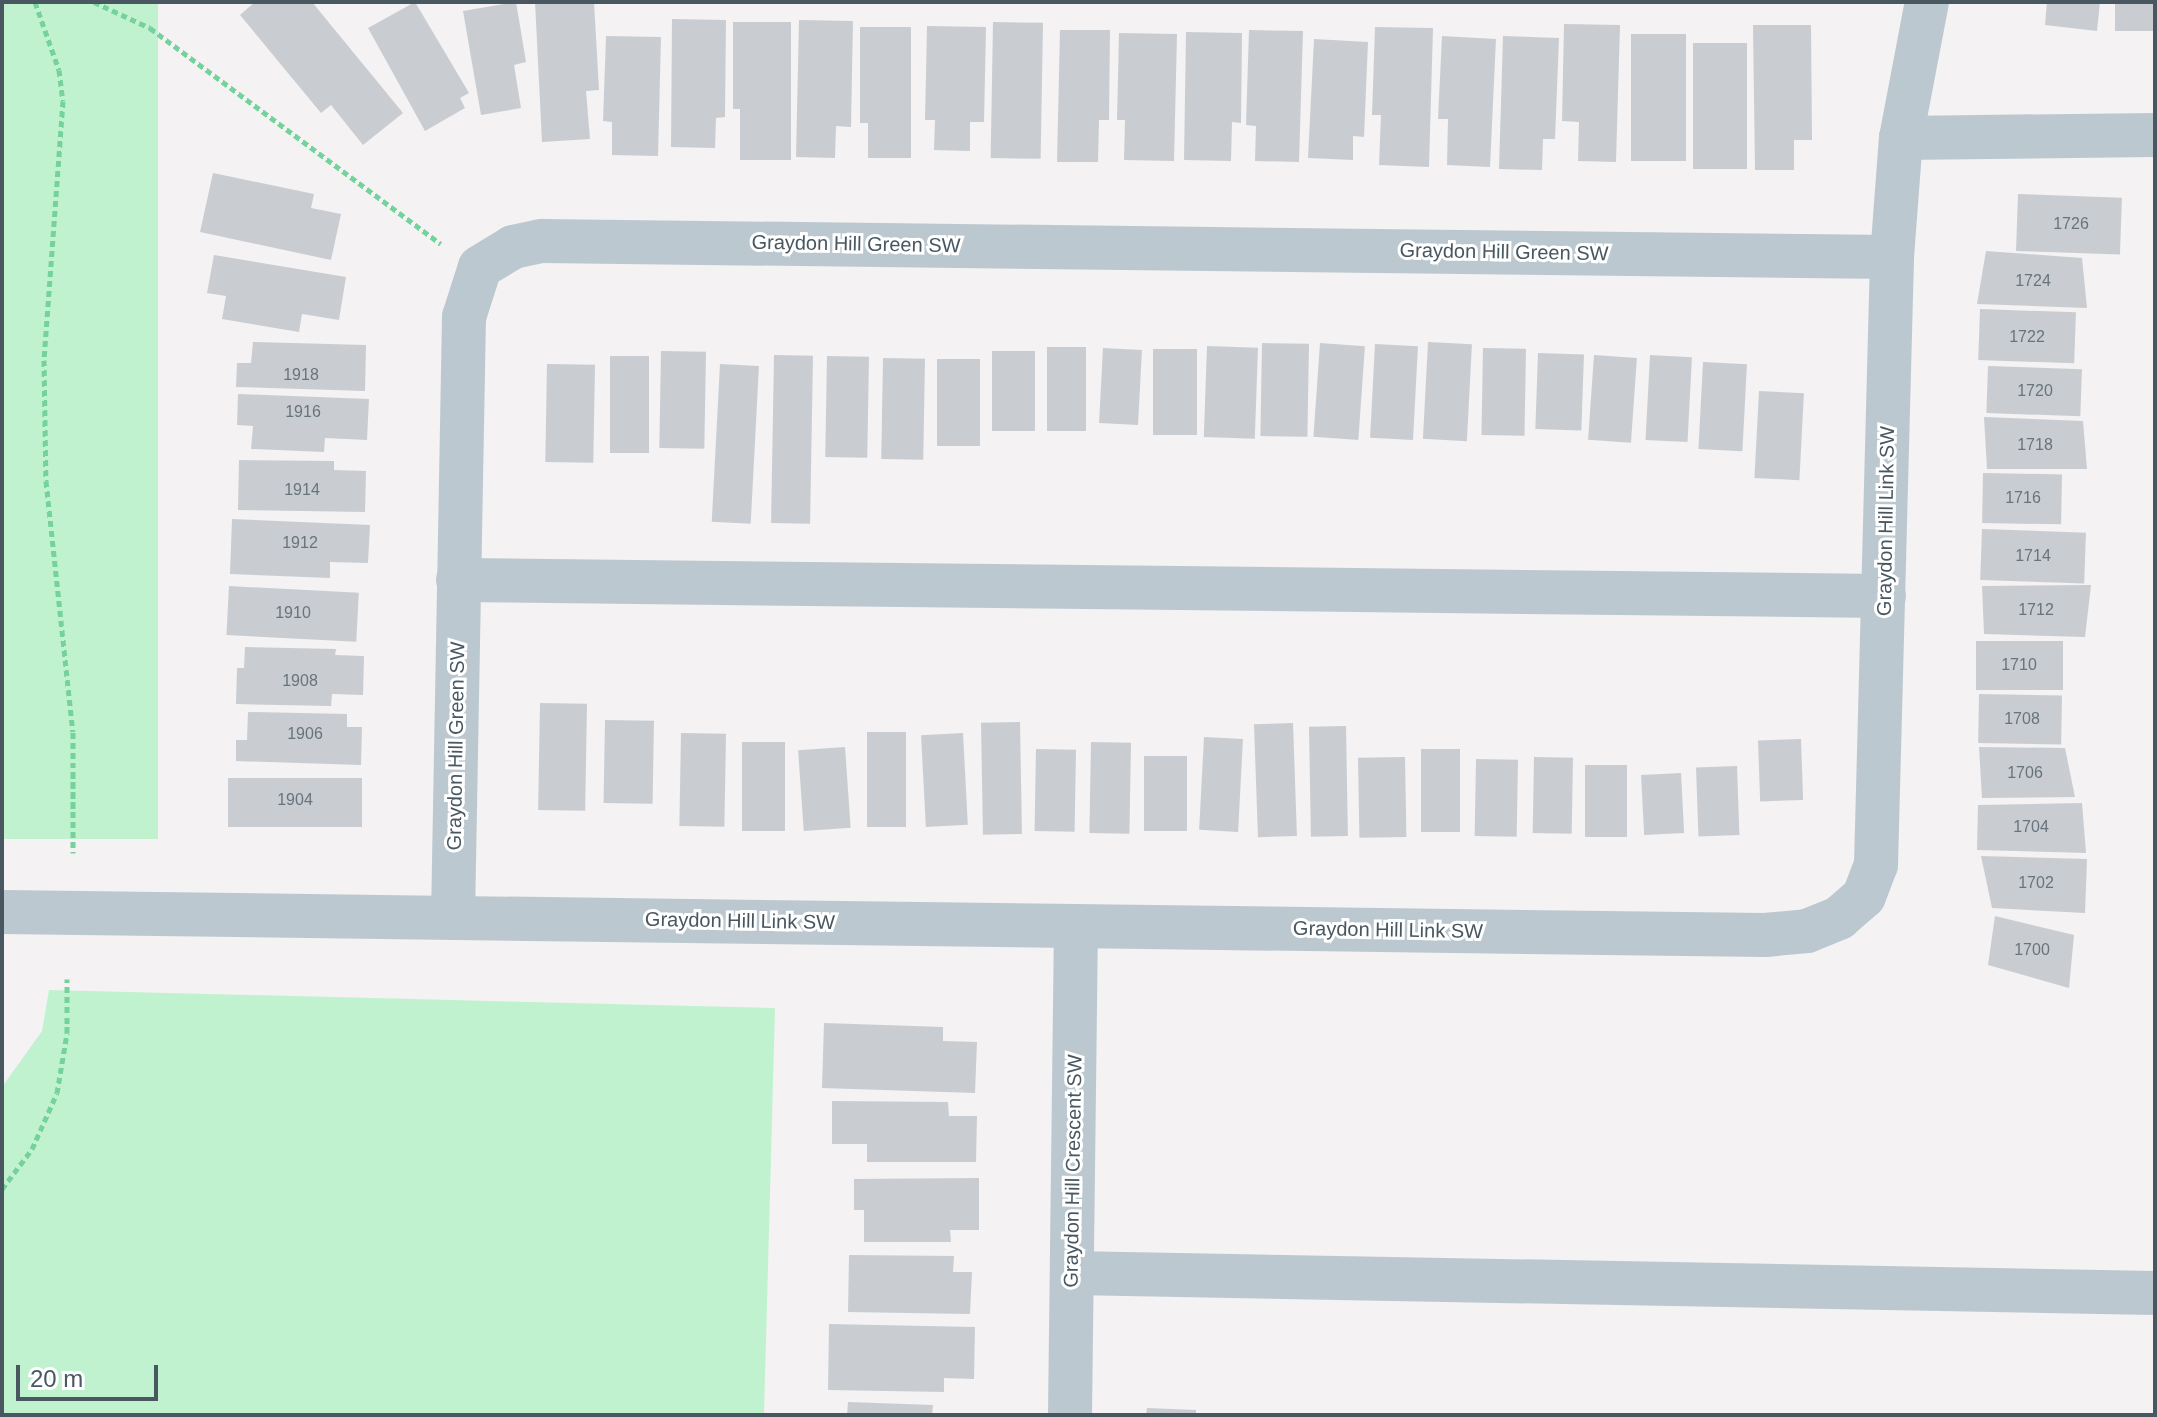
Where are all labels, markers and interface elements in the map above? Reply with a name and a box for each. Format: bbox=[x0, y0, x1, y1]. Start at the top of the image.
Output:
house number: 1726 bbox=[2053, 214, 2089, 234]
street label: Graydon Hill Green SW bbox=[751, 230, 961, 258]
street label: Graydon Hill Green SW bbox=[1399, 238, 1609, 266]
house number: 1724 bbox=[2015, 271, 2051, 291]
house number: 1722 bbox=[2009, 327, 2045, 347]
house number: 1918 bbox=[283, 365, 319, 385]
house number: 1720 bbox=[2017, 381, 2053, 401]
house number: 1916 bbox=[285, 402, 321, 422]
street label: Graydon Hill Link SW bbox=[1872, 426, 1900, 616]
house number: 1718 bbox=[2017, 435, 2053, 455]
house number: 1914 bbox=[284, 480, 320, 500]
house number: 1716 bbox=[2005, 488, 2041, 508]
house number: 1912 bbox=[282, 533, 318, 553]
house number: 1714 bbox=[2015, 546, 2051, 566]
house number: 1712 bbox=[2018, 600, 2054, 620]
house number: 1910 bbox=[275, 603, 311, 623]
street label: Graydon Hill Green SW bbox=[442, 641, 470, 851]
house number: 1710 bbox=[2001, 655, 2037, 675]
house number: 1908 bbox=[282, 671, 318, 691]
house number: 1708 bbox=[2004, 709, 2040, 729]
house number: 1906 bbox=[287, 724, 323, 744]
house number: 1706 bbox=[2007, 763, 2043, 783]
house number: 1904 bbox=[277, 790, 313, 810]
house number: 1704 bbox=[2013, 817, 2049, 837]
house number: 1702 bbox=[2018, 873, 2054, 893]
street label: Graydon Hill Link SW bbox=[645, 907, 835, 935]
street label: Graydon Hill Link SW bbox=[1293, 916, 1483, 944]
house number: 1700 bbox=[2014, 940, 2050, 960]
street label: Graydon Hill Crescent SW bbox=[1059, 1054, 1087, 1288]
scale bar bbox=[20, 1349, 162, 1399]
text: 20 m bbox=[30, 1365, 83, 1392]

